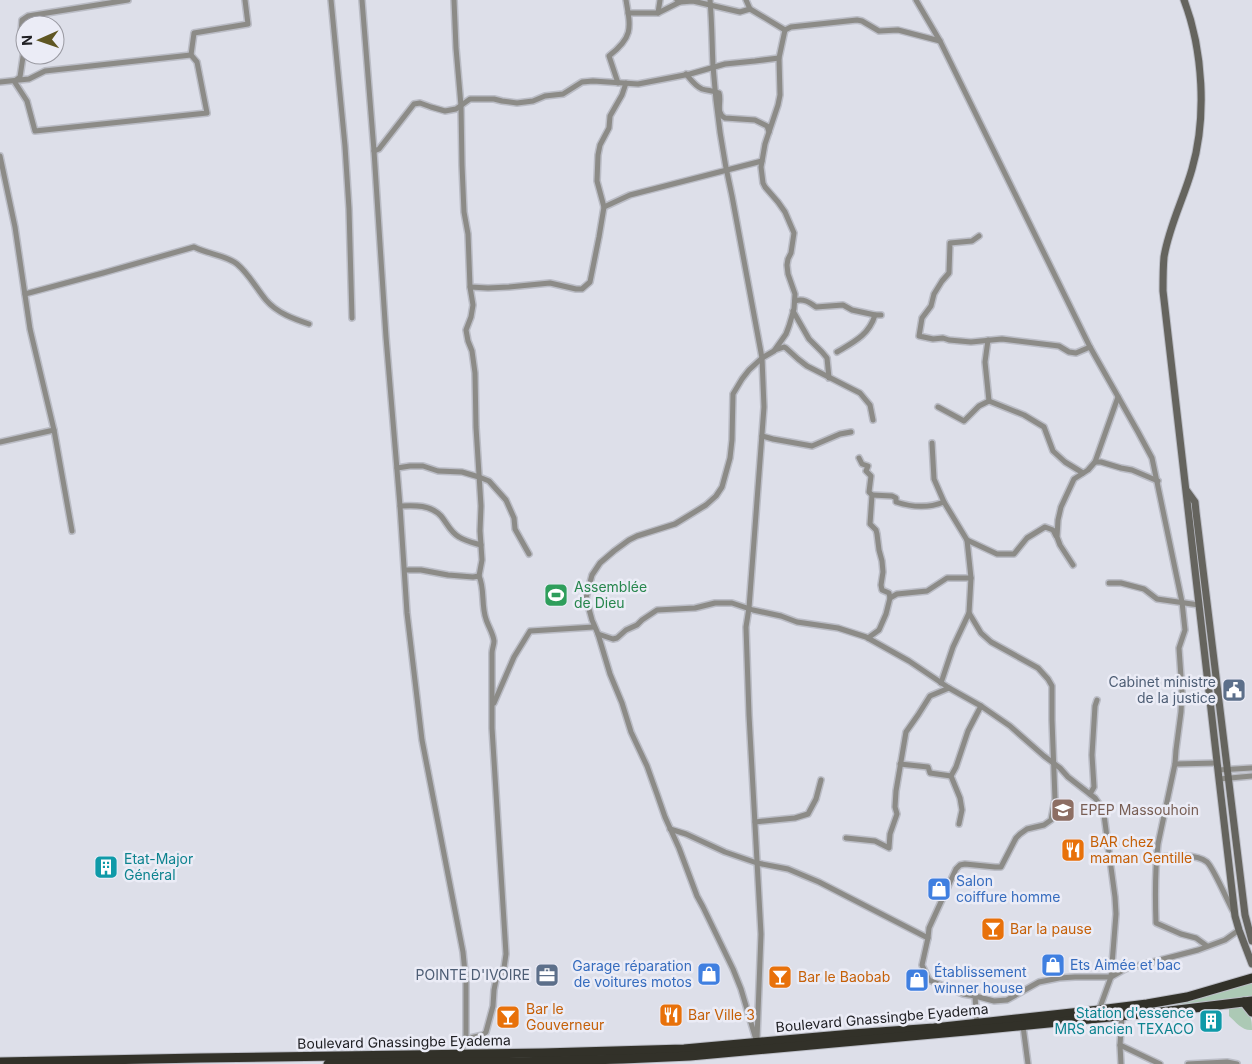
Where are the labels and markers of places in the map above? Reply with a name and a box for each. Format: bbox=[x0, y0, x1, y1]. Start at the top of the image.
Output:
place label: Assemblée de Dieu bbox=[574, 578, 647, 611]
sports icon: Assemblée de Dieu bbox=[543, 582, 569, 608]
place label: Cabinet ministre de la justice bbox=[1109, 673, 1216, 706]
public building icon: Cabinet ministre de la justice bbox=[1221, 677, 1247, 703]
school or university icon: EPEP Massouhoin bbox=[1050, 797, 1076, 823]
place label: EPEP Massouhoin bbox=[1080, 801, 1199, 818]
place label: BAR chez maman Gentille bbox=[1090, 833, 1192, 866]
restaurant icon: BAR chez maman Gentille bbox=[1060, 837, 1086, 863]
place label: Etat-Major Général bbox=[124, 850, 193, 883]
building icon: Etat-Major Général bbox=[93, 854, 119, 880]
place label: Salon coiffure homme bbox=[956, 872, 1060, 905]
shop icon: Salon coiffure homme bbox=[926, 876, 952, 902]
bar icon: Bar la pause bbox=[980, 916, 1006, 942]
place label: Bar la pause bbox=[1010, 920, 1092, 937]
shop icon: Ets Aimée et bac bbox=[1040, 952, 1066, 978]
place label: Ets Aimée et bac bbox=[1070, 956, 1181, 973]
place label: Garage réparation de voitures motos bbox=[572, 957, 692, 990]
shop icon: Garage réparation de voitures motos bbox=[696, 961, 722, 987]
office icon: POINTE D'IVOIRE bbox=[534, 962, 560, 988]
place label: Établissement winner house bbox=[934, 963, 1027, 996]
bar icon: Bar le Baobab bbox=[767, 964, 793, 990]
place label: POINTE D'IVOIRE bbox=[416, 966, 530, 983]
shop icon: Établissement winner house bbox=[904, 967, 930, 993]
place label: Bar le Baobab bbox=[798, 968, 890, 985]
place label: Bar le Gouverneur bbox=[526, 1000, 604, 1033]
restaurant icon: Bar Ville 3 bbox=[658, 1002, 684, 1028]
bar icon: Bar le Gouverneur bbox=[495, 1004, 521, 1030]
place label: Station d'essence MRS ancien TEXACO bbox=[1054, 1004, 1194, 1037]
place label: Bar Ville 3 bbox=[688, 1006, 755, 1023]
building icon: Station d'essence MRS ancien TEXACO bbox=[1198, 1008, 1224, 1034]

